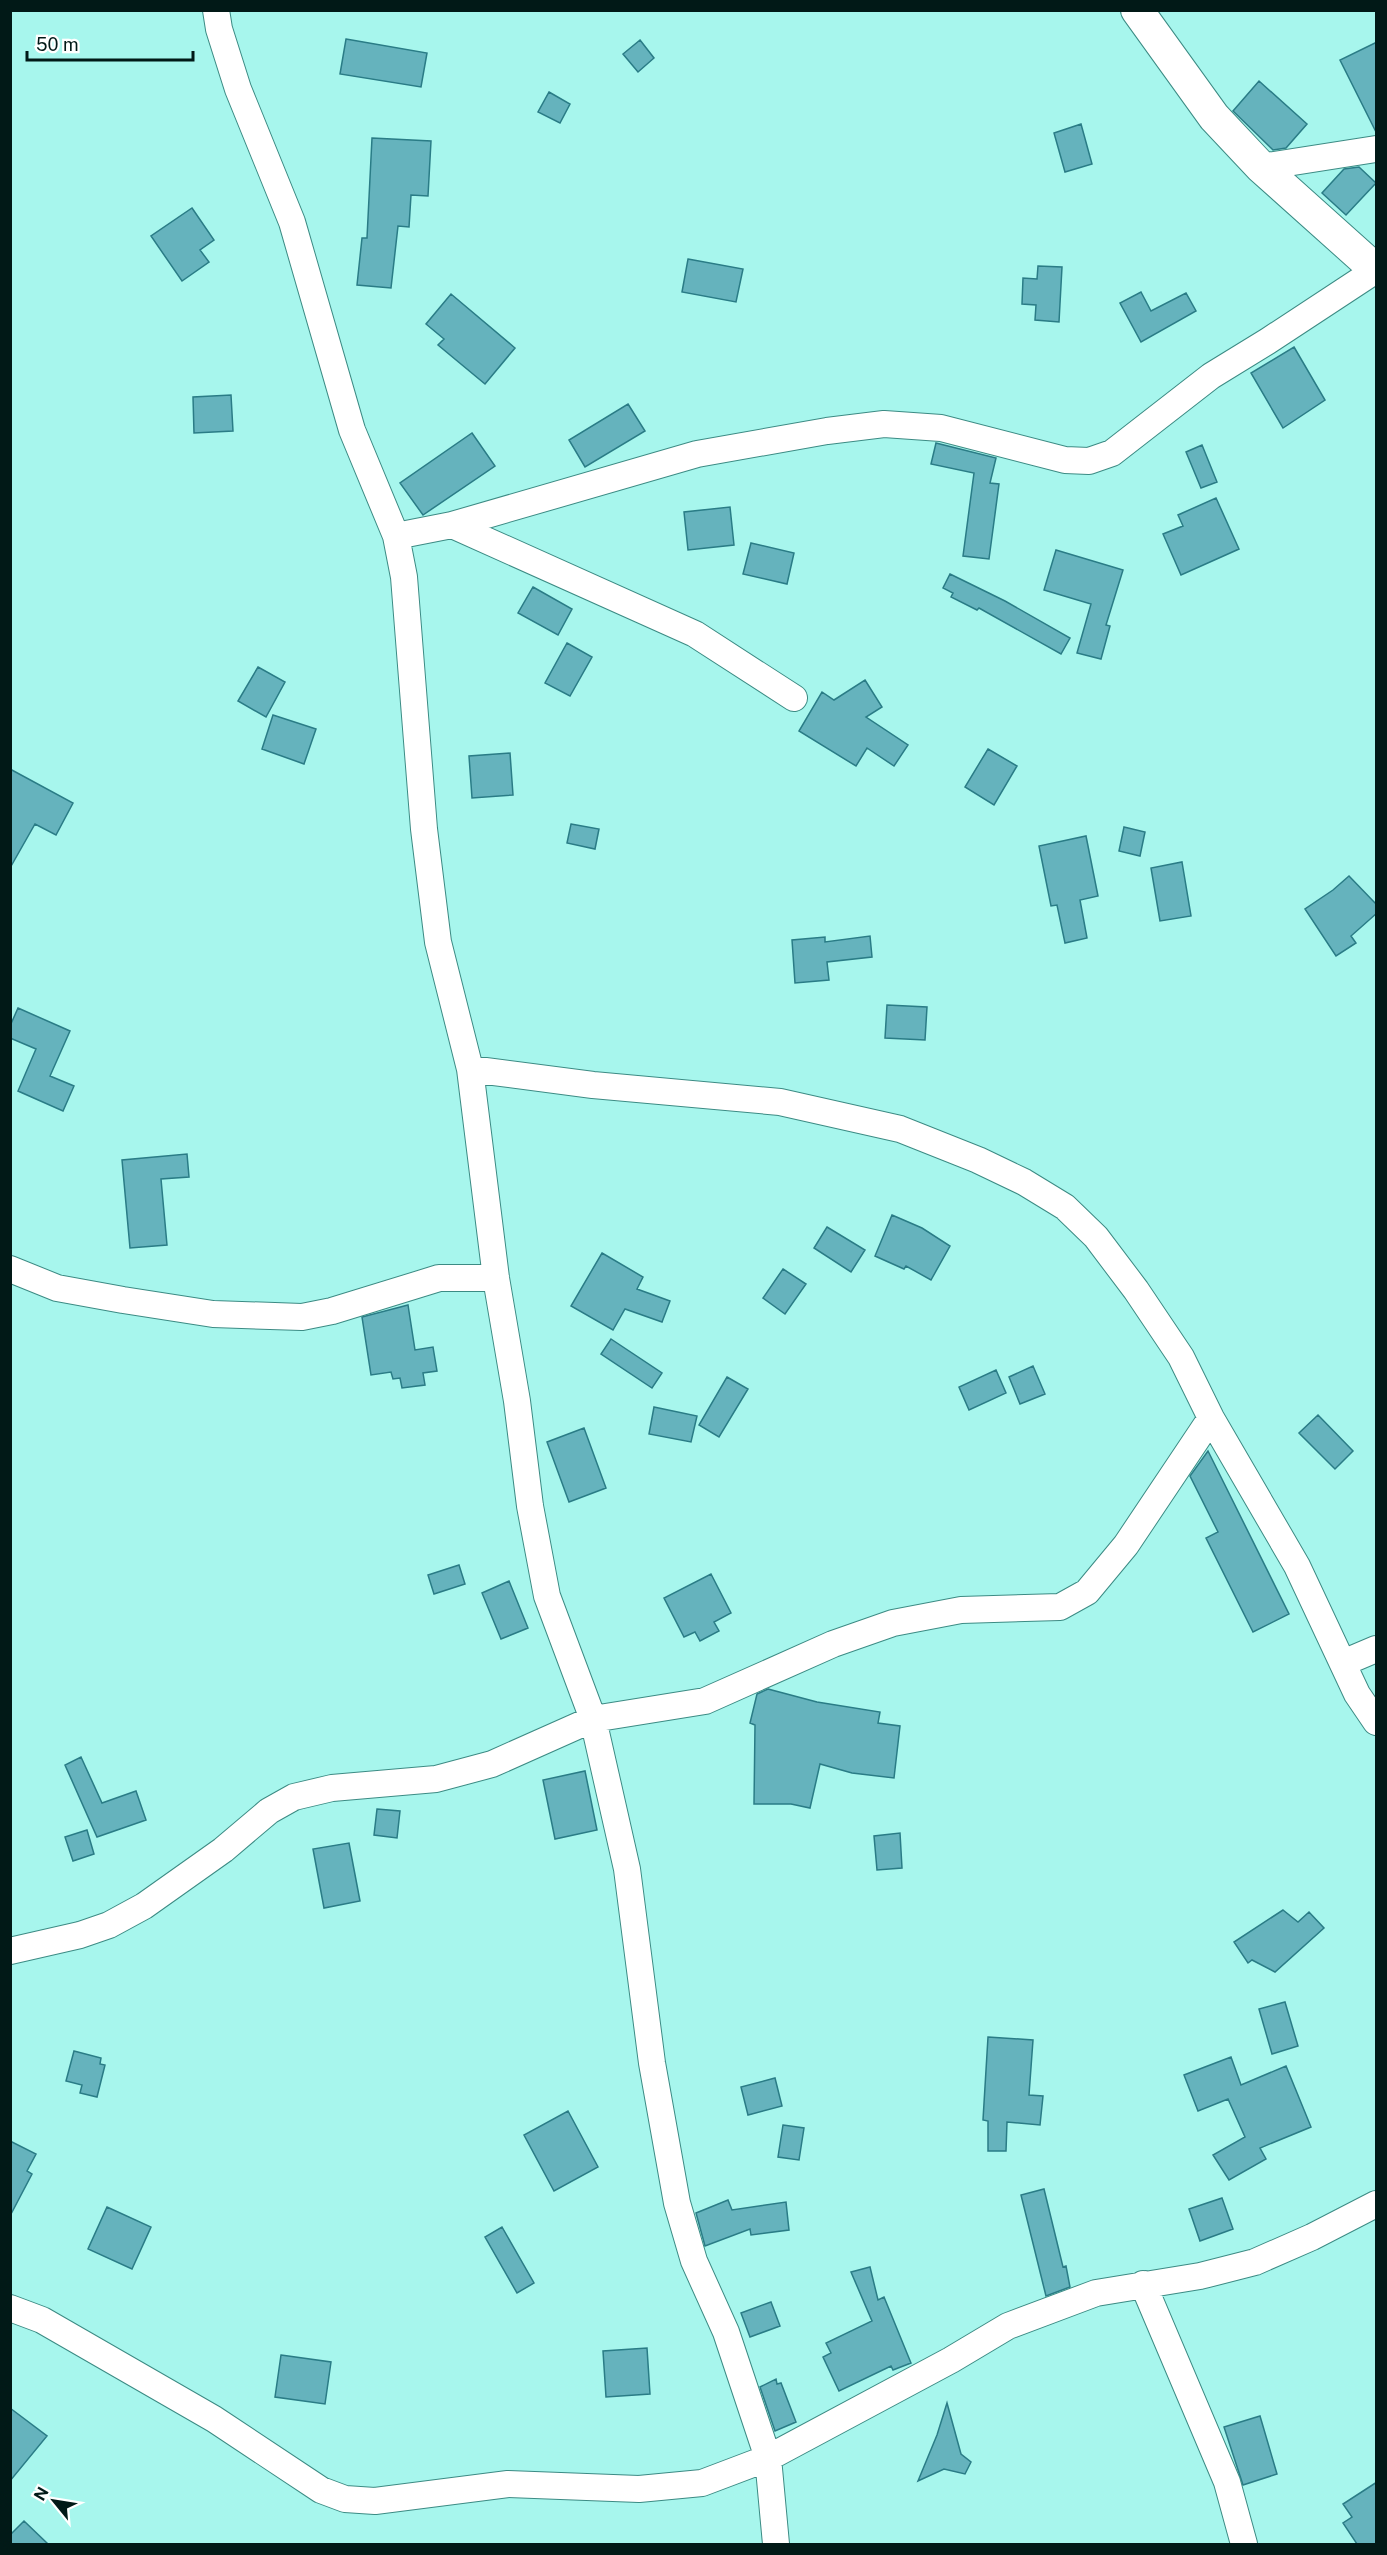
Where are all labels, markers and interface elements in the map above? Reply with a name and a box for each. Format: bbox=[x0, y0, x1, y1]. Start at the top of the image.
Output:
scale bar bbox=[27, 24, 194, 62]
text: 50 m bbox=[36, 34, 79, 55]
north arrow bbox=[24, 2471, 84, 2531]
text: N bbox=[30, 2484, 53, 2504]

